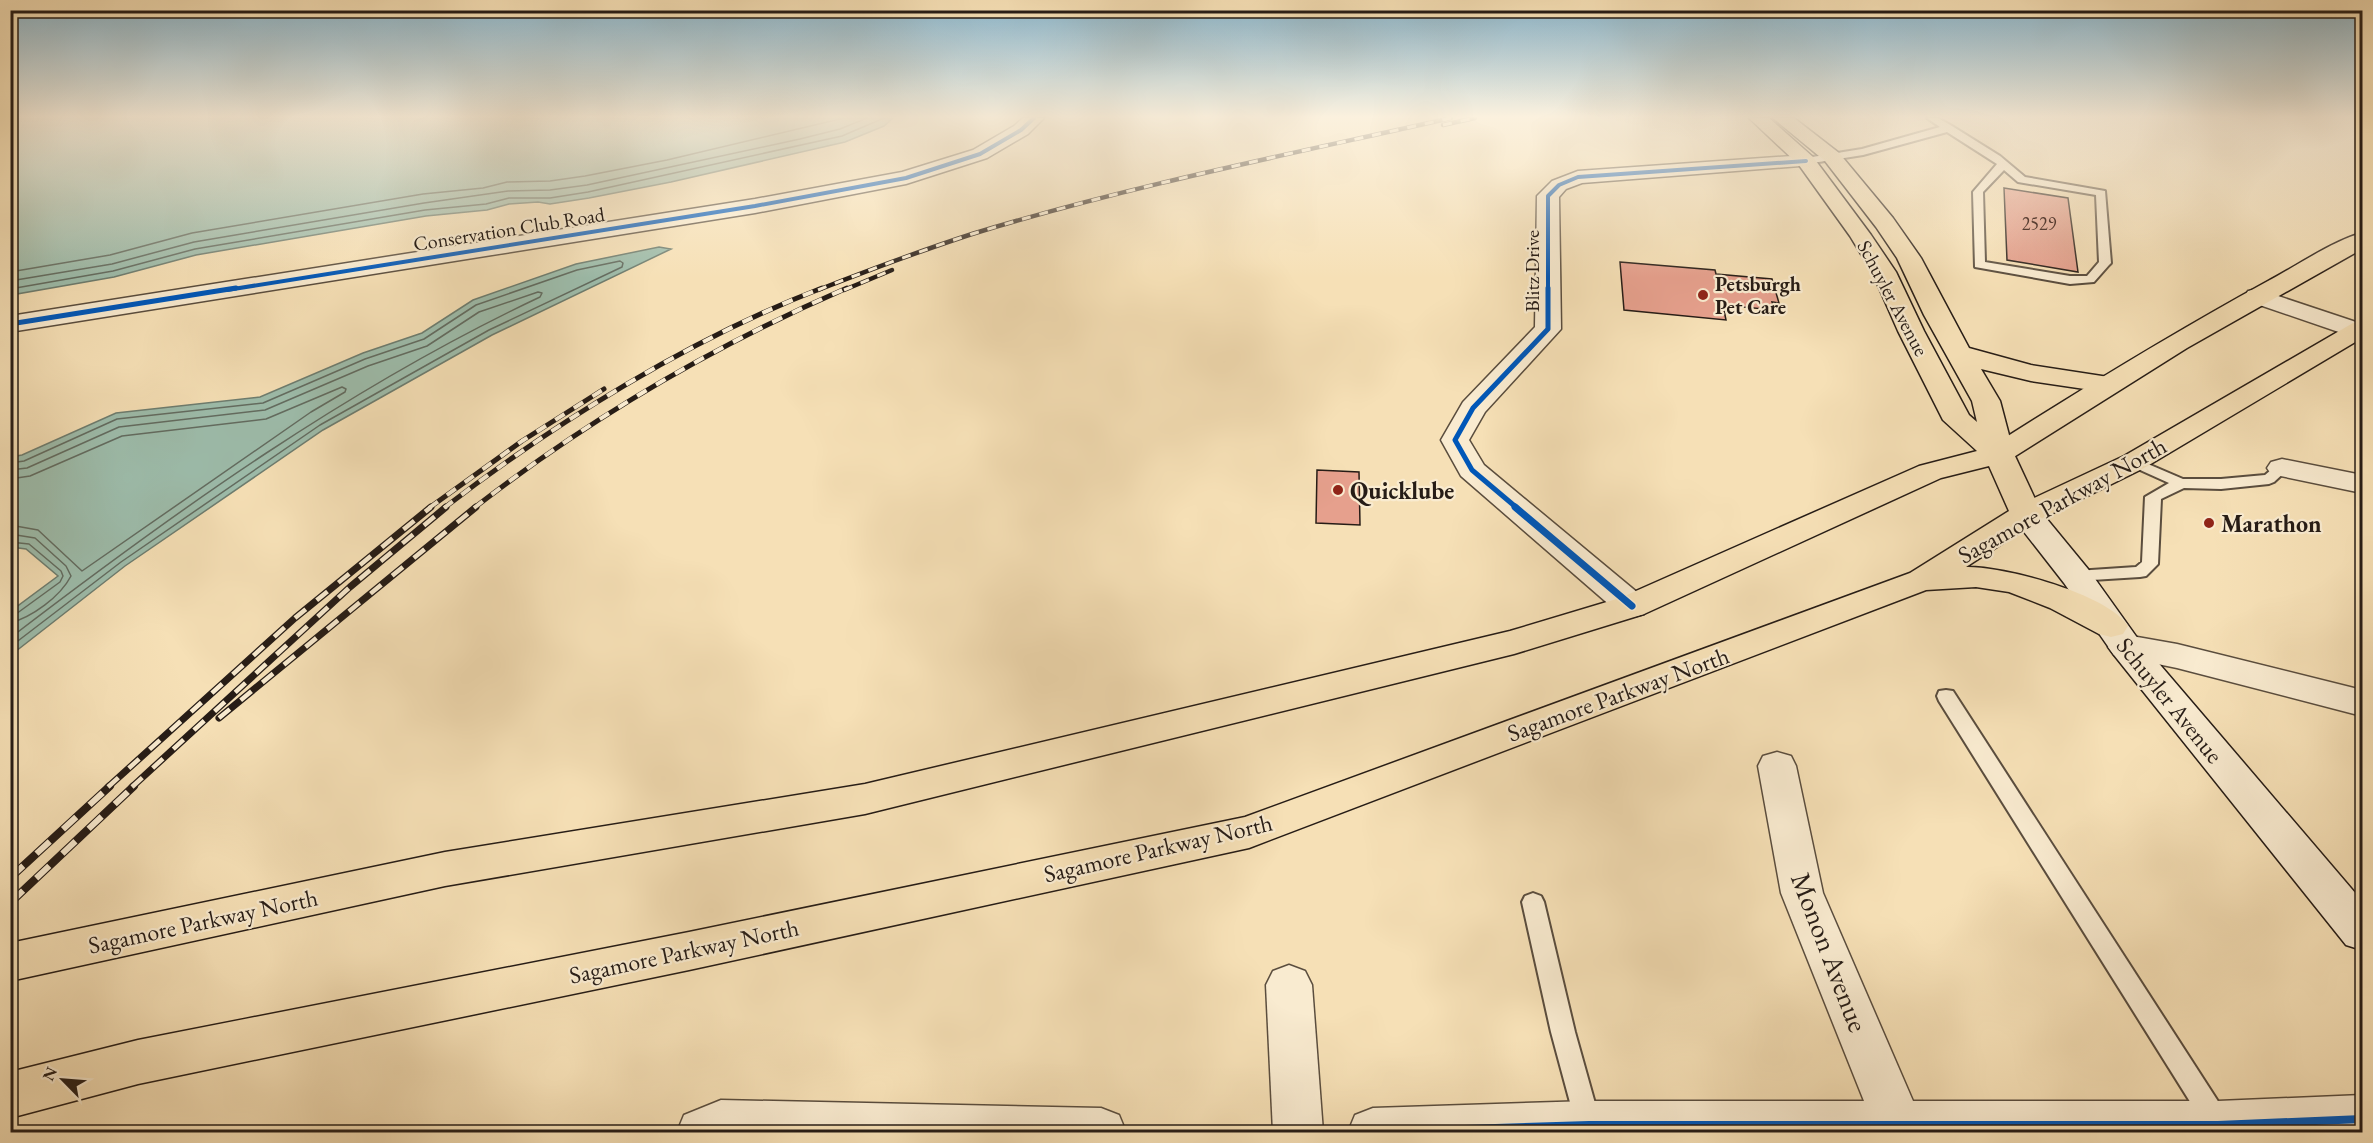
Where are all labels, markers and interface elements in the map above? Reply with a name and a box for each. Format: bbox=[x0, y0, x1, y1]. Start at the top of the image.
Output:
street label: Conservation Club Road bbox=[411, 201, 607, 257]
house number: 2529 bbox=[2022, 212, 2057, 235]
street label: Blitz Drive bbox=[1519, 230, 1545, 312]
street label: Schuyler Avenue bbox=[1852, 236, 1935, 361]
place label: Petsburgh Pet Care bbox=[1715, 271, 1801, 320]
marker: Petsburgh Pet Care bbox=[1696, 288, 1710, 302]
street label: Sagamore Parkway North bbox=[1952, 430, 2172, 570]
place label: Quicklube bbox=[1350, 475, 1454, 506]
marker: Quicklube bbox=[1331, 483, 1345, 497]
place label: Marathon bbox=[2221, 508, 2322, 539]
marker: Marathon bbox=[2202, 516, 2216, 530]
street label: Schuyler Avenue bbox=[2110, 631, 2230, 769]
street label: Sagamore Parkway North bbox=[1503, 639, 1733, 749]
street label: Sagamore Parkway North bbox=[1041, 807, 1275, 889]
street label: Monon Avenue bbox=[1783, 867, 1877, 1037]
street label: Sagamore Parkway North bbox=[85, 882, 321, 960]
street label: Sagamore Parkway North bbox=[566, 912, 802, 990]
north arrow bbox=[33, 1050, 93, 1110]
text: N bbox=[38, 1064, 62, 1084]

